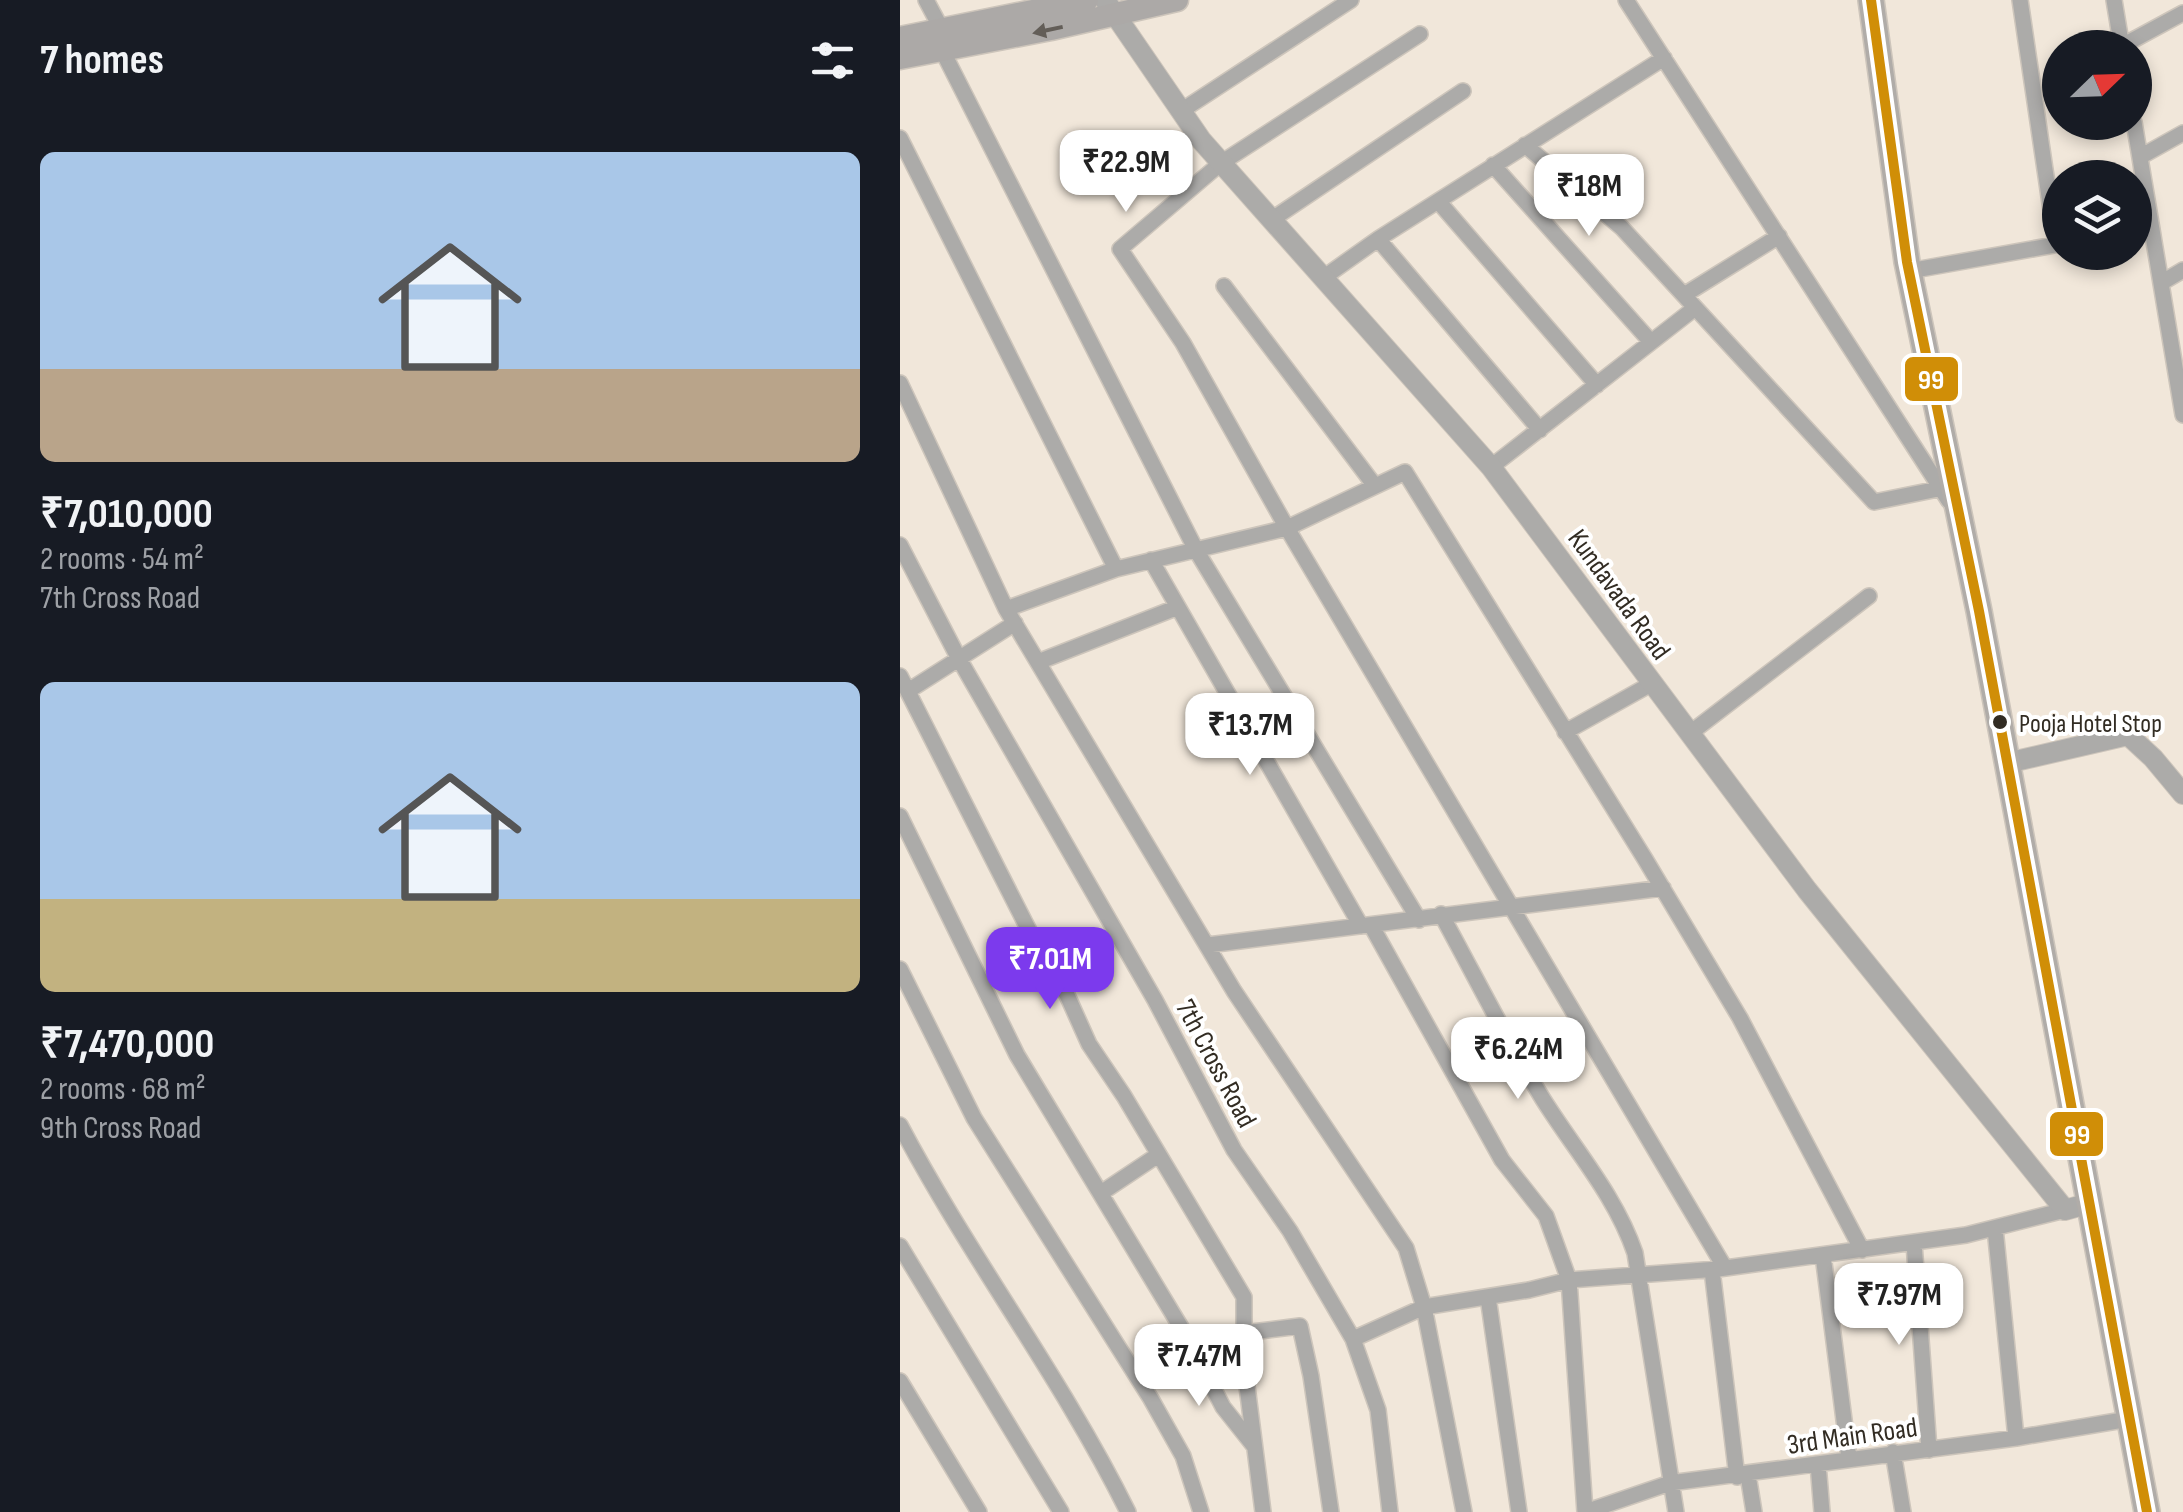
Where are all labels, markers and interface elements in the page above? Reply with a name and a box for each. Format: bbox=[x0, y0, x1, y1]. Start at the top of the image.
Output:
one-way arrow bbox=[1032, 22, 1063, 38]
north arrow bbox=[2042, 30, 2152, 140]
map controls bbox=[2042, 30, 2152, 270]
icon: filters bbox=[805, 33, 860, 88]
text: 7 homes bbox=[40, 35, 164, 86]
pin: ₹22.9M bbox=[1045, 130, 1207, 215]
text: ₹22.9M bbox=[1082, 143, 1170, 182]
pin: ₹18M bbox=[1530, 154, 1648, 239]
button: layers bbox=[2042, 160, 2152, 270]
text: ₹18M bbox=[1556, 167, 1622, 206]
icon: home bbox=[360, 217, 540, 397]
line badge: 99 bbox=[1903, 355, 1960, 403]
text: 99 bbox=[1918, 364, 1944, 397]
text: ₹7,010,000 bbox=[40, 489, 213, 540]
street label: Kundavada Road bbox=[1560, 523, 1677, 666]
text: 2 rooms · 54 m² bbox=[40, 540, 204, 579]
text: 7th Cross Road bbox=[40, 579, 200, 618]
pin: ₹13.7M bbox=[1169, 693, 1331, 778]
text: ₹13.7M bbox=[1207, 706, 1293, 745]
place label: Pooja Hotel Stop bbox=[2019, 709, 2162, 740]
marker: Pooja Hotel Stop bbox=[1990, 712, 2010, 732]
icon: home bbox=[360, 747, 540, 927]
pin: ₹7.01M bbox=[969, 927, 1131, 1012]
text: ₹7.01M bbox=[1008, 940, 1092, 979]
street label: 7th Cross Road bbox=[1168, 994, 1263, 1133]
pin: ₹6.24M bbox=[1437, 1017, 1599, 1102]
text: ₹7,470,000 bbox=[40, 1019, 214, 1070]
text: ₹6.24M bbox=[1473, 1030, 1563, 1069]
text: 2 rooms · 68 m² bbox=[40, 1070, 206, 1109]
text: 9th Cross Road bbox=[40, 1109, 201, 1148]
line badge: 99 bbox=[2048, 1110, 2105, 1158]
text: 99 bbox=[2064, 1119, 2090, 1152]
pin: ₹7.97M bbox=[1818, 1263, 1980, 1348]
text: ₹7.97M bbox=[1856, 1276, 1942, 1315]
pin: ₹7.47M bbox=[1118, 1324, 1280, 1409]
text: ₹7.47M bbox=[1156, 1337, 1242, 1376]
street label: 3rd Main Road bbox=[1785, 1411, 1919, 1462]

